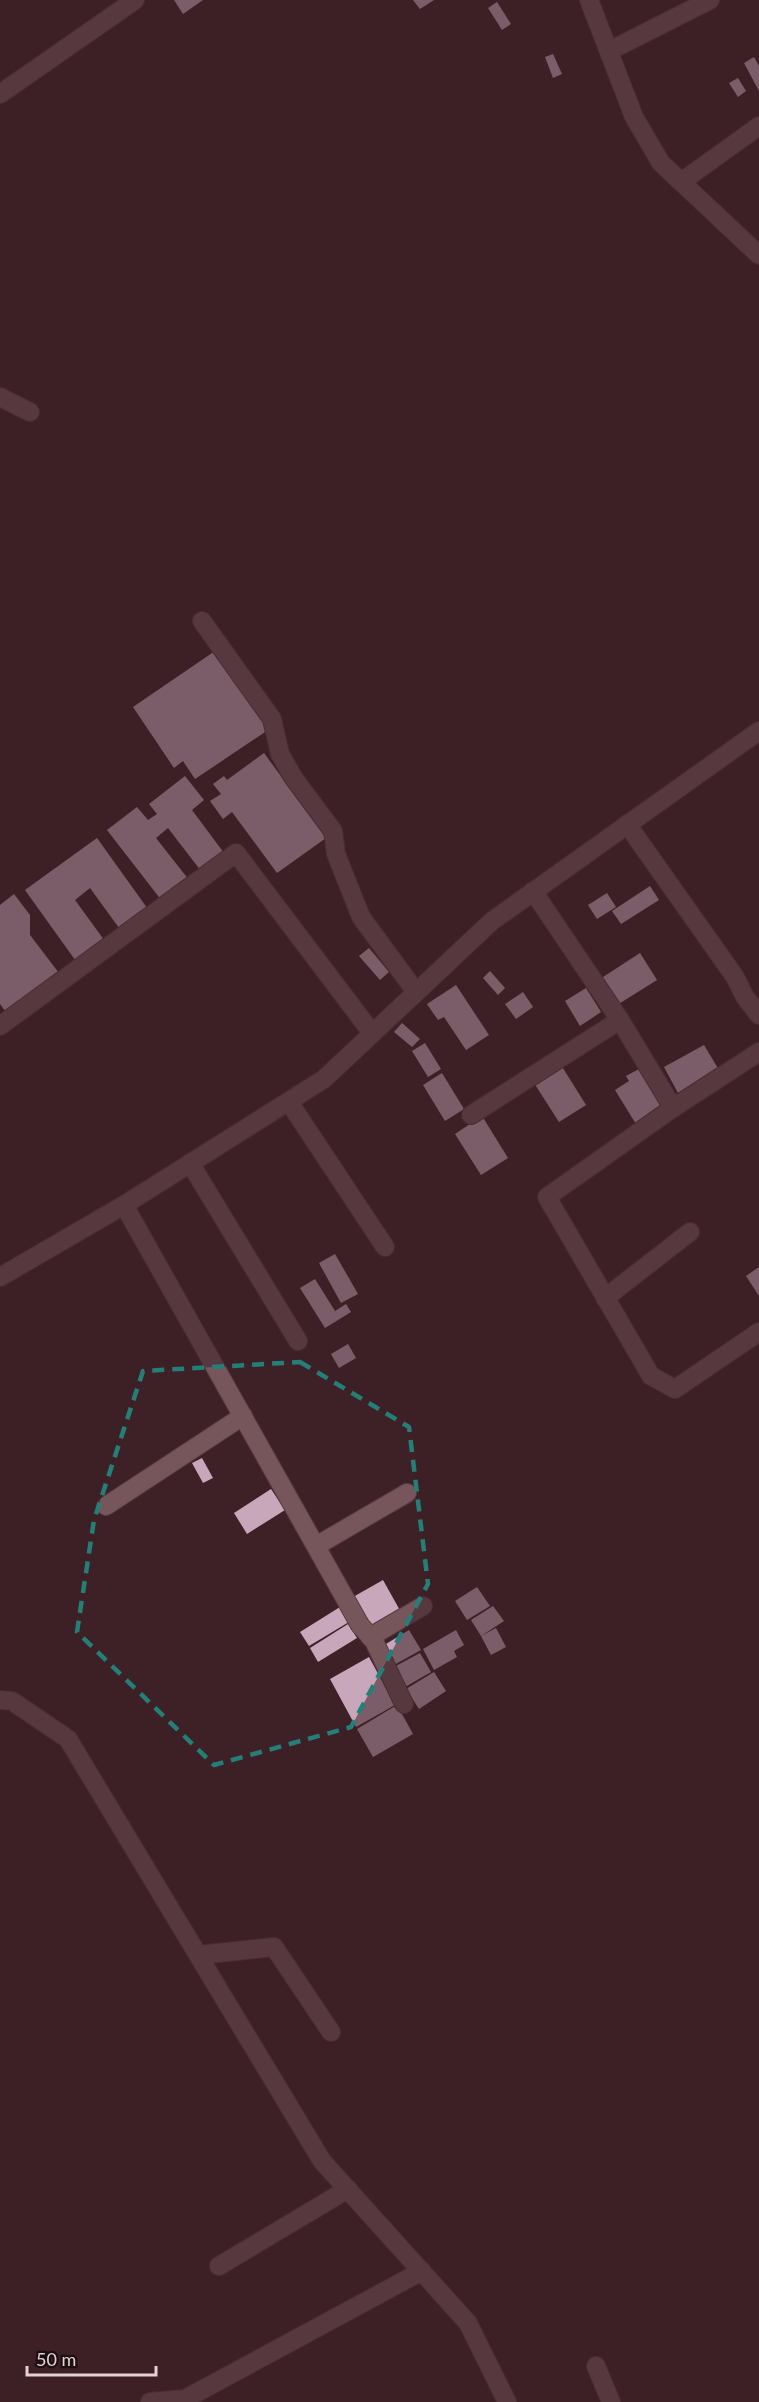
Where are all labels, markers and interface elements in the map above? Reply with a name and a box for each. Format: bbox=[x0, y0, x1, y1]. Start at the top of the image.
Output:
scale bar bbox=[27, 2339, 156, 2377]
text: 50 m bbox=[36, 2348, 76, 2370]

